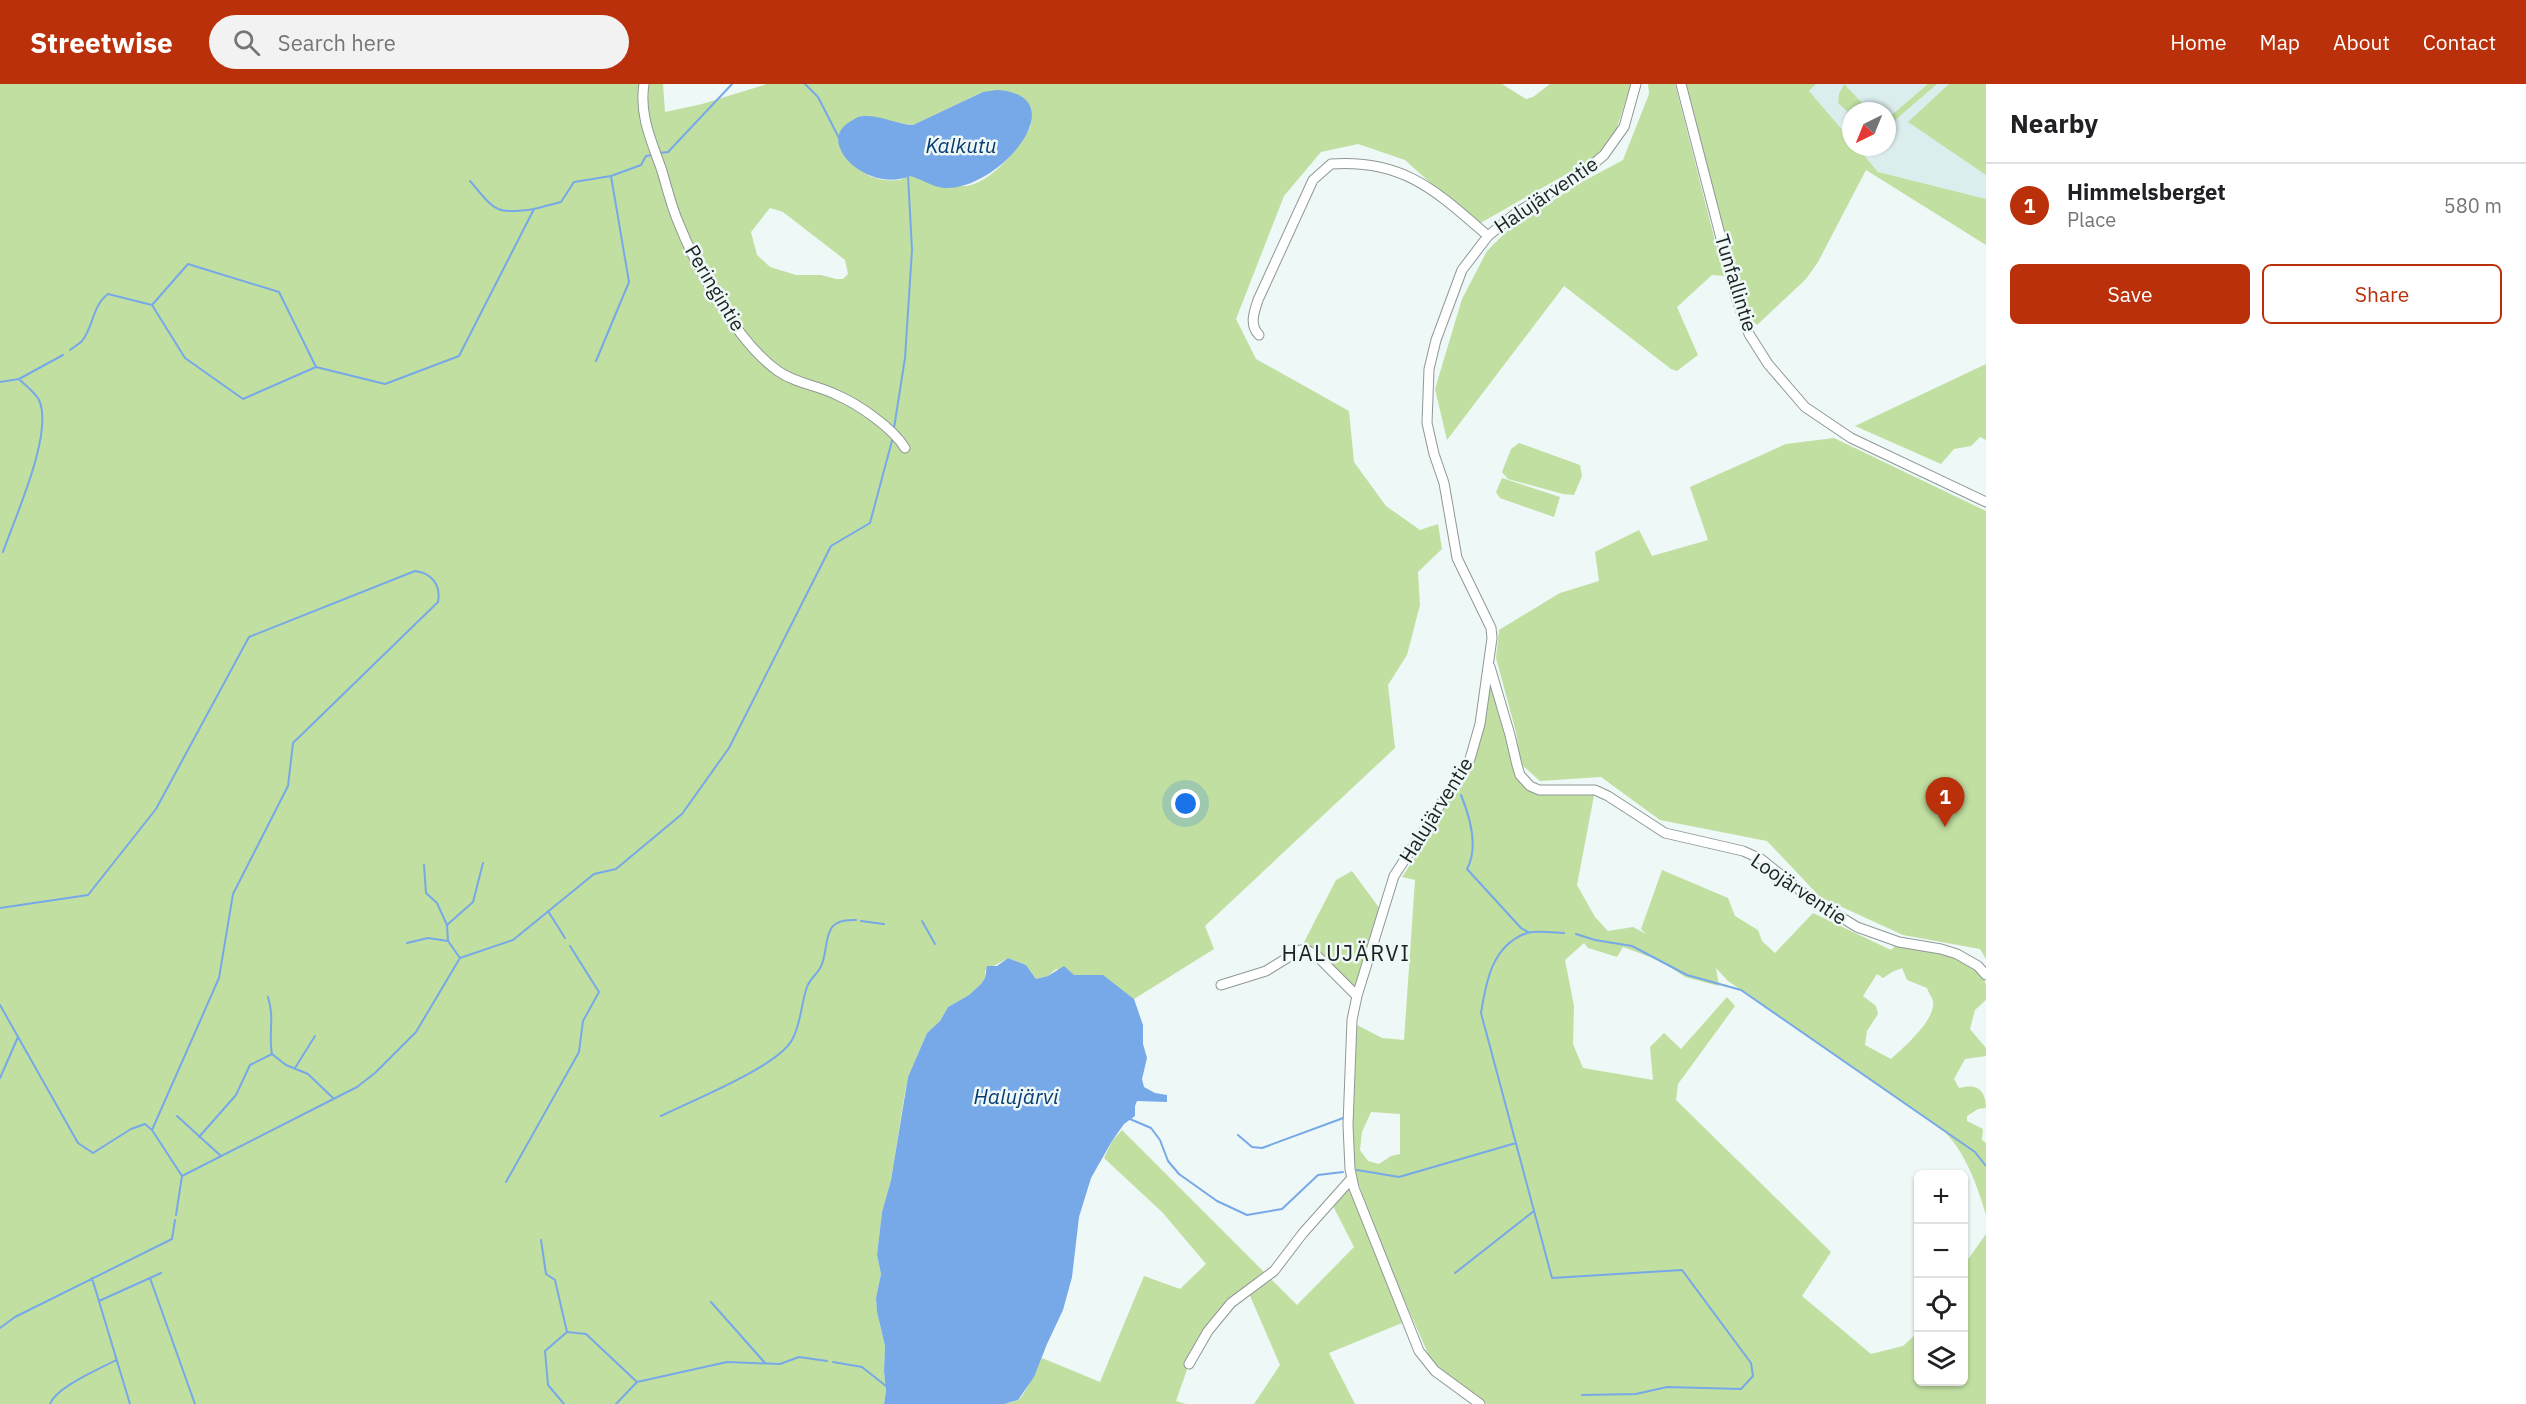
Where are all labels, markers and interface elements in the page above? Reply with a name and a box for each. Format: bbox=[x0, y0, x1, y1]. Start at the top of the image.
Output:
search box bbox=[209, 15, 629, 69]
text: Streetwise bbox=[30, 24, 173, 61]
icon: search bbox=[230, 26, 263, 59]
text: Search here bbox=[278, 28, 396, 57]
text: Home bbox=[2170, 28, 2227, 56]
text: Map bbox=[2260, 28, 2300, 56]
text: About bbox=[2333, 28, 2390, 56]
text: Contact bbox=[2423, 28, 2496, 56]
north arrow bbox=[1842, 102, 1896, 156]
text: Nearby bbox=[2010, 106, 2098, 140]
water label: Kalkutu bbox=[925, 131, 997, 159]
street label: Halujärventie bbox=[1488, 150, 1603, 239]
text: Himmelsberget bbox=[2067, 177, 2226, 206]
text: 1 bbox=[2024, 192, 2036, 219]
text: 580 m bbox=[2444, 192, 2502, 219]
text: Place bbox=[2067, 206, 2116, 233]
street label: Tunfallintie bbox=[1709, 231, 1764, 335]
street label: Peringintie bbox=[679, 240, 752, 336]
button: Save bbox=[2010, 264, 2250, 324]
button: Share bbox=[2262, 264, 2502, 324]
street label: Halujärventie bbox=[1392, 752, 1479, 868]
pin: 1 bbox=[1926, 778, 1964, 827]
your location bbox=[1171, 789, 1200, 818]
street label: Loojärventie bbox=[1746, 847, 1853, 931]
district label: HALUJÄRVI bbox=[1281, 938, 1411, 967]
water label: Halujärvi bbox=[973, 1082, 1059, 1110]
map controls bbox=[1914, 1170, 1968, 1386]
button: + bbox=[1914, 1170, 1968, 1224]
button: − bbox=[1914, 1224, 1968, 1278]
button: locate bbox=[1914, 1278, 1968, 1332]
button: layers bbox=[1914, 1332, 1968, 1386]

